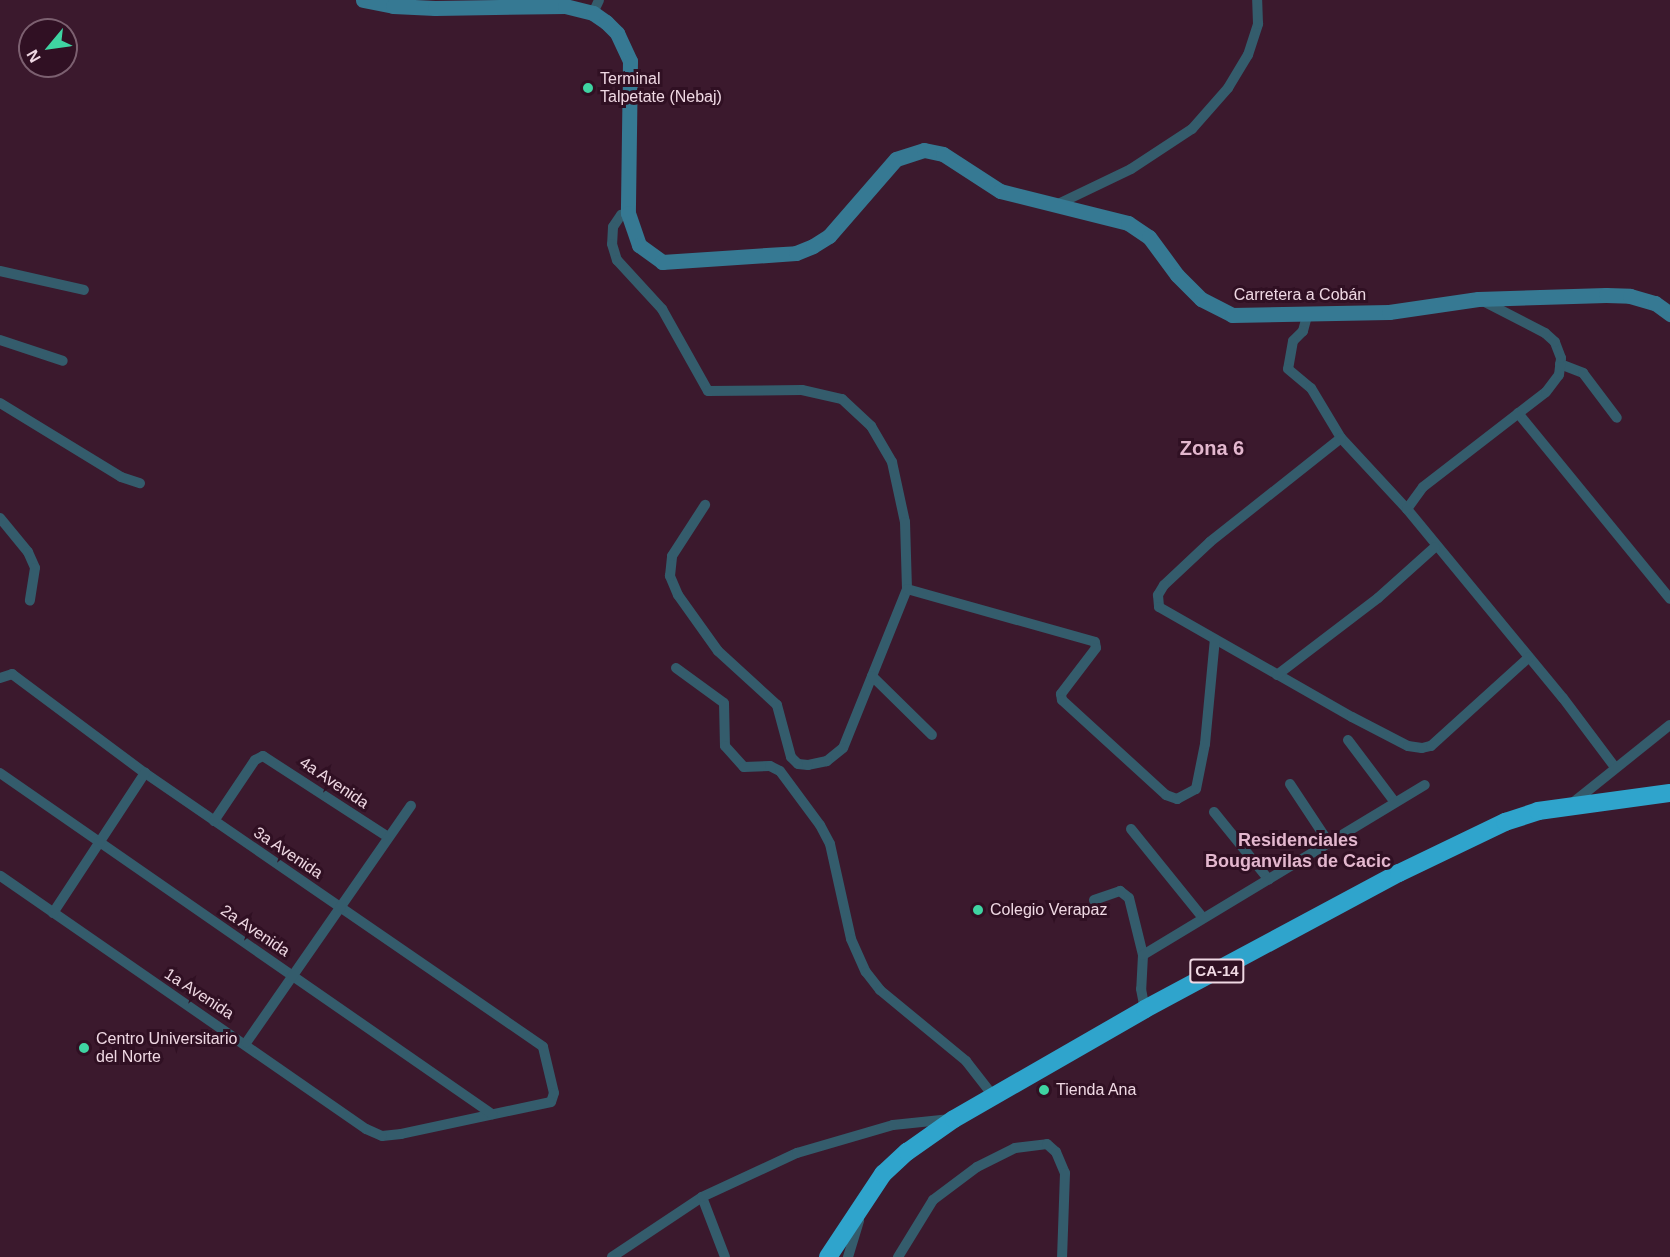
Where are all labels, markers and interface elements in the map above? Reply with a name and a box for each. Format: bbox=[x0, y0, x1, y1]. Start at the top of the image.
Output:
north arrow bbox=[18, 18, 78, 78]
text: N bbox=[23, 47, 44, 65]
place label: Terminal Talpetate (Nebaj) bbox=[600, 69, 722, 107]
marker: Terminal Talpetate (Nebaj) bbox=[581, 81, 595, 95]
street label: Carretera a Cobán bbox=[1234, 285, 1366, 305]
district label: Zona 6 bbox=[1180, 436, 1244, 460]
street label: 4a Avenida bbox=[296, 753, 372, 813]
street label: 3a Avenida bbox=[250, 823, 326, 883]
district label: Residenciales Bouganvilas de Cacic bbox=[1205, 830, 1391, 872]
place label: Colegio Verapaz bbox=[990, 900, 1107, 920]
street label: 2a Avenida bbox=[217, 901, 293, 961]
marker: Colegio Verapaz bbox=[971, 903, 985, 917]
road number: CA-14 bbox=[1188, 959, 1246, 983]
street label: 1a Avenida bbox=[160, 964, 238, 1024]
place label: Centro Universitario del Norte bbox=[96, 1029, 237, 1067]
marker: Centro Universitario del Norte bbox=[77, 1041, 91, 1055]
place label: Tienda Ana bbox=[1056, 1080, 1137, 1100]
marker: Tienda Ana bbox=[1037, 1083, 1051, 1097]

